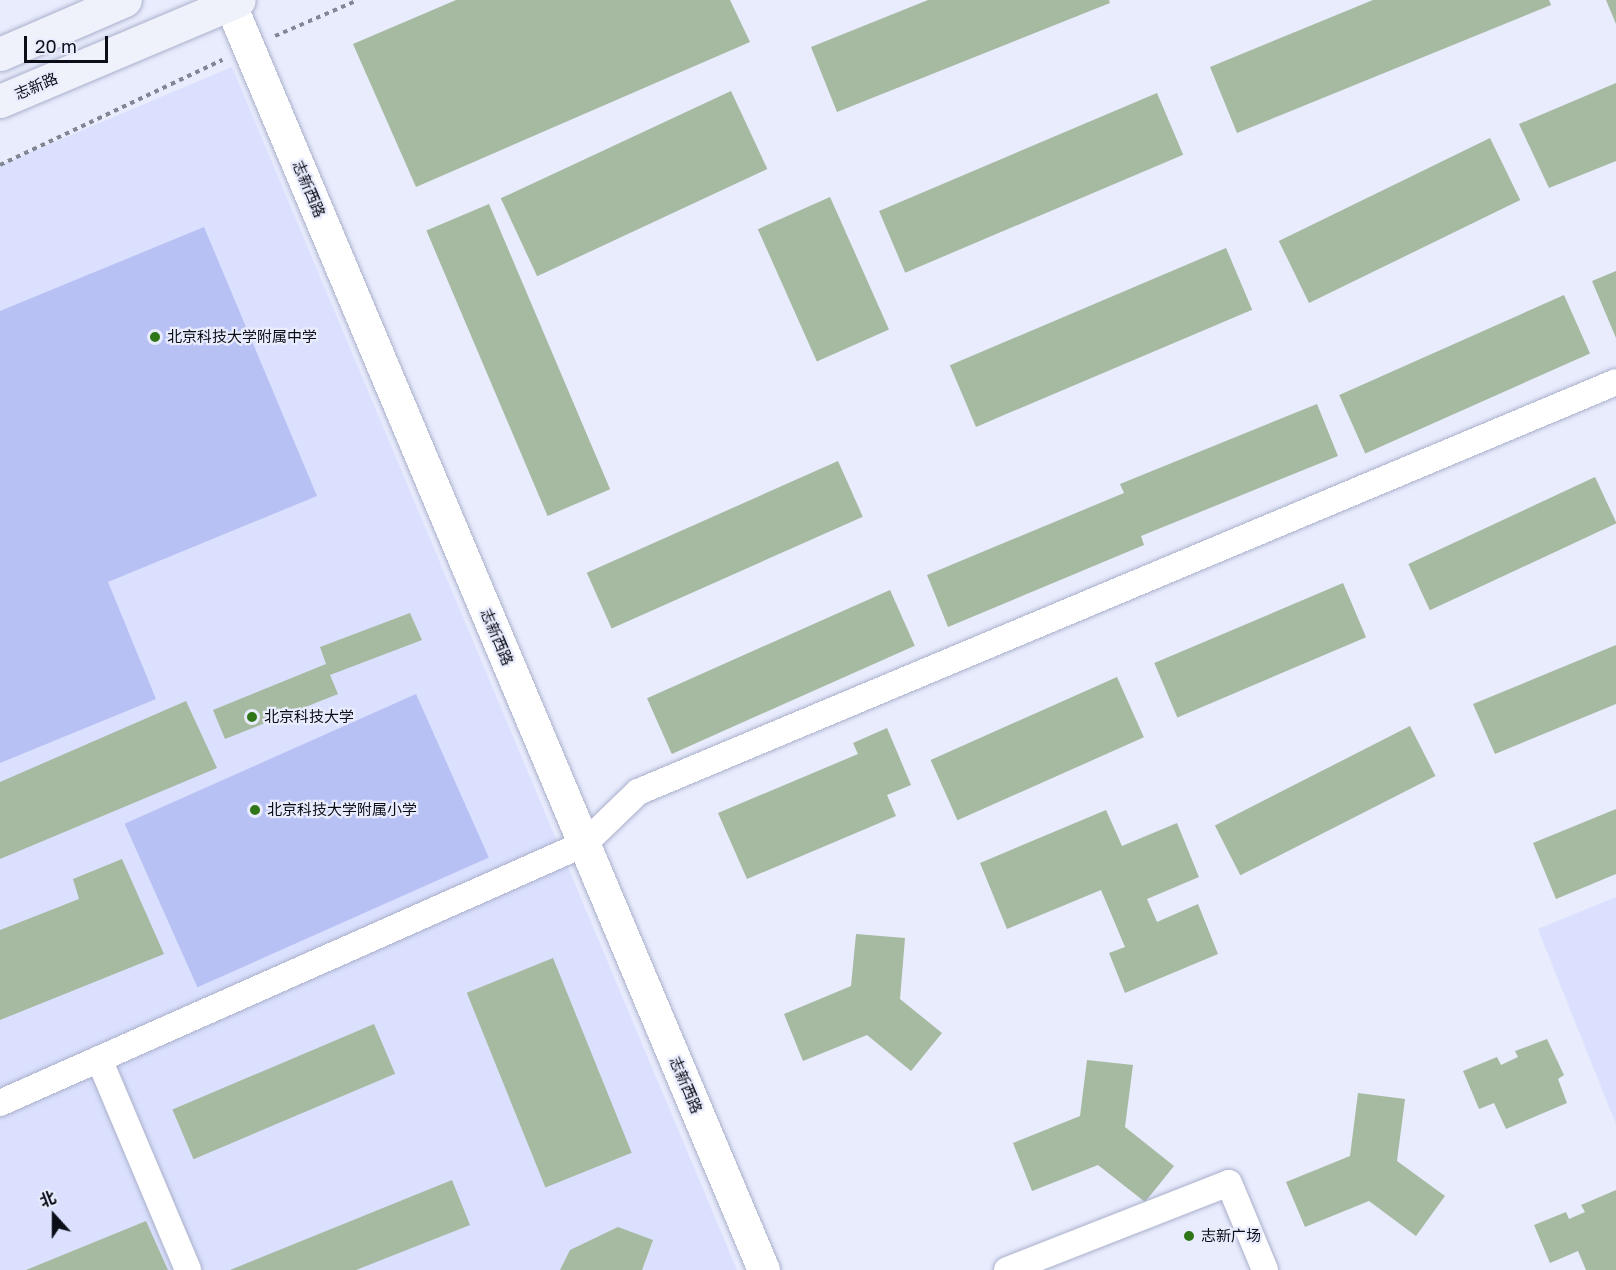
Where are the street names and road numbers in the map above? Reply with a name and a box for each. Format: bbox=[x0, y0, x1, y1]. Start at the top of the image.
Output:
street label: 志新路 bbox=[12, 69, 60, 103]
street label: 志新西路 bbox=[289, 158, 329, 220]
street label: 志新西路 bbox=[477, 606, 517, 668]
street label: 志新西路 bbox=[666, 1054, 706, 1116]

